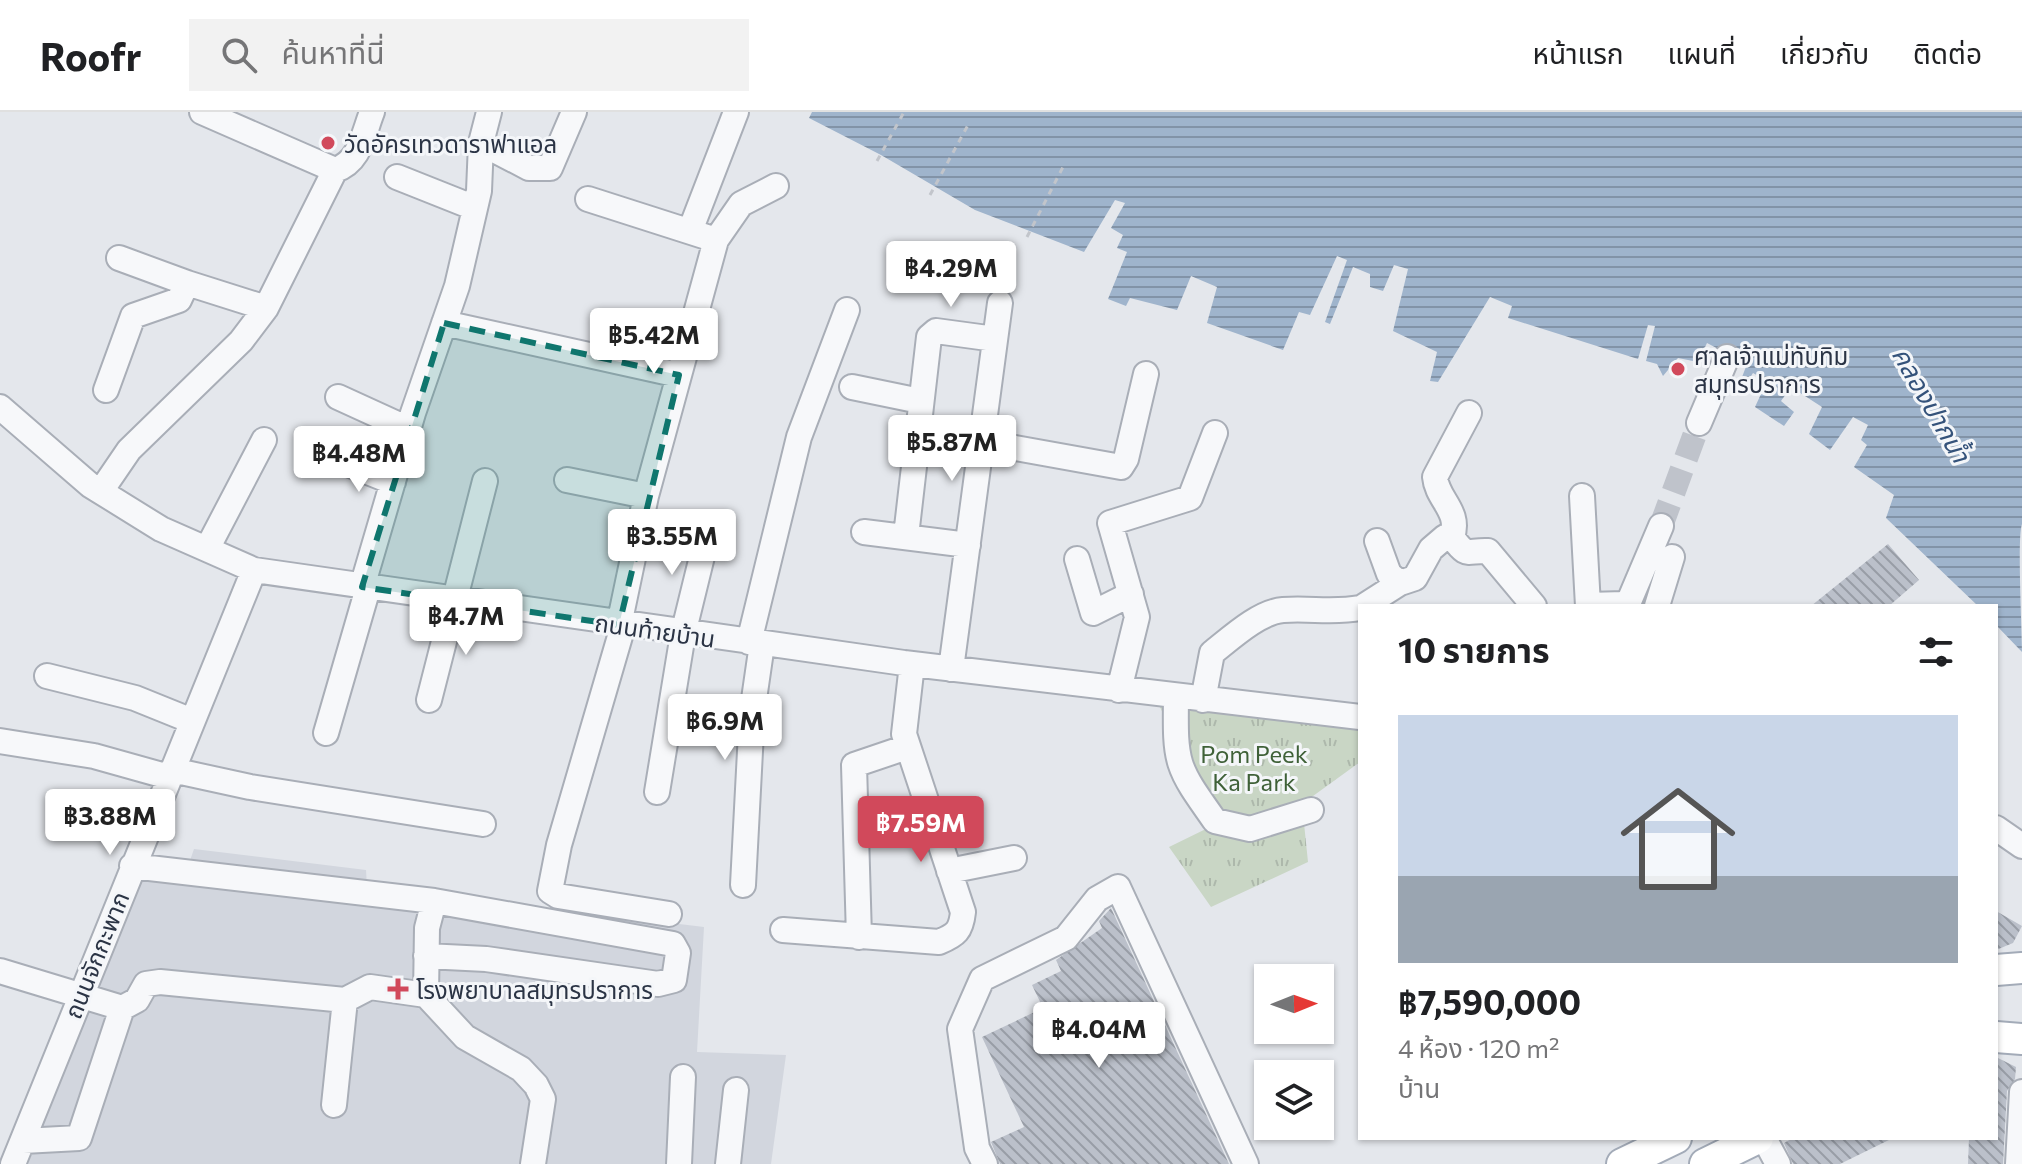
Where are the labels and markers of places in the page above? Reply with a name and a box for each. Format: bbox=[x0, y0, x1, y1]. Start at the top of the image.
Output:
place label: วัดอัครเทวดาราฟาแอล bbox=[344, 129, 557, 158]
marker: วัดอัครเทวดาราฟาแอล bbox=[319, 134, 337, 152]
pin: ฿4.29M bbox=[886, 241, 1016, 309]
pin: ฿5.42M bbox=[589, 308, 719, 376]
place label: ศาลเจ้าแม่ทับทิม สมุทรปราการ bbox=[1694, 341, 1848, 400]
marker: ศาลเจ้าแม่ทับทิม สมุทรปราการ bbox=[1669, 360, 1687, 378]
pin: ฿5.87M bbox=[887, 415, 1017, 483]
pin: ฿4.48M bbox=[294, 426, 424, 494]
pin: ฿3.55M bbox=[607, 509, 737, 577]
pin: ฿4.7M bbox=[410, 589, 522, 657]
pin: ฿6.9M bbox=[669, 694, 781, 762]
pin: ฿3.88M bbox=[45, 789, 175, 857]
pin: ฿7.59M bbox=[856, 796, 986, 864]
place label: โรงพยาบาลสมุทรปราการ bbox=[416, 975, 653, 1006]
marker: โรงพยาบาลสมุทรปราการ bbox=[387, 978, 409, 1000]
pin: ฿4.04M bbox=[1034, 1002, 1164, 1070]

